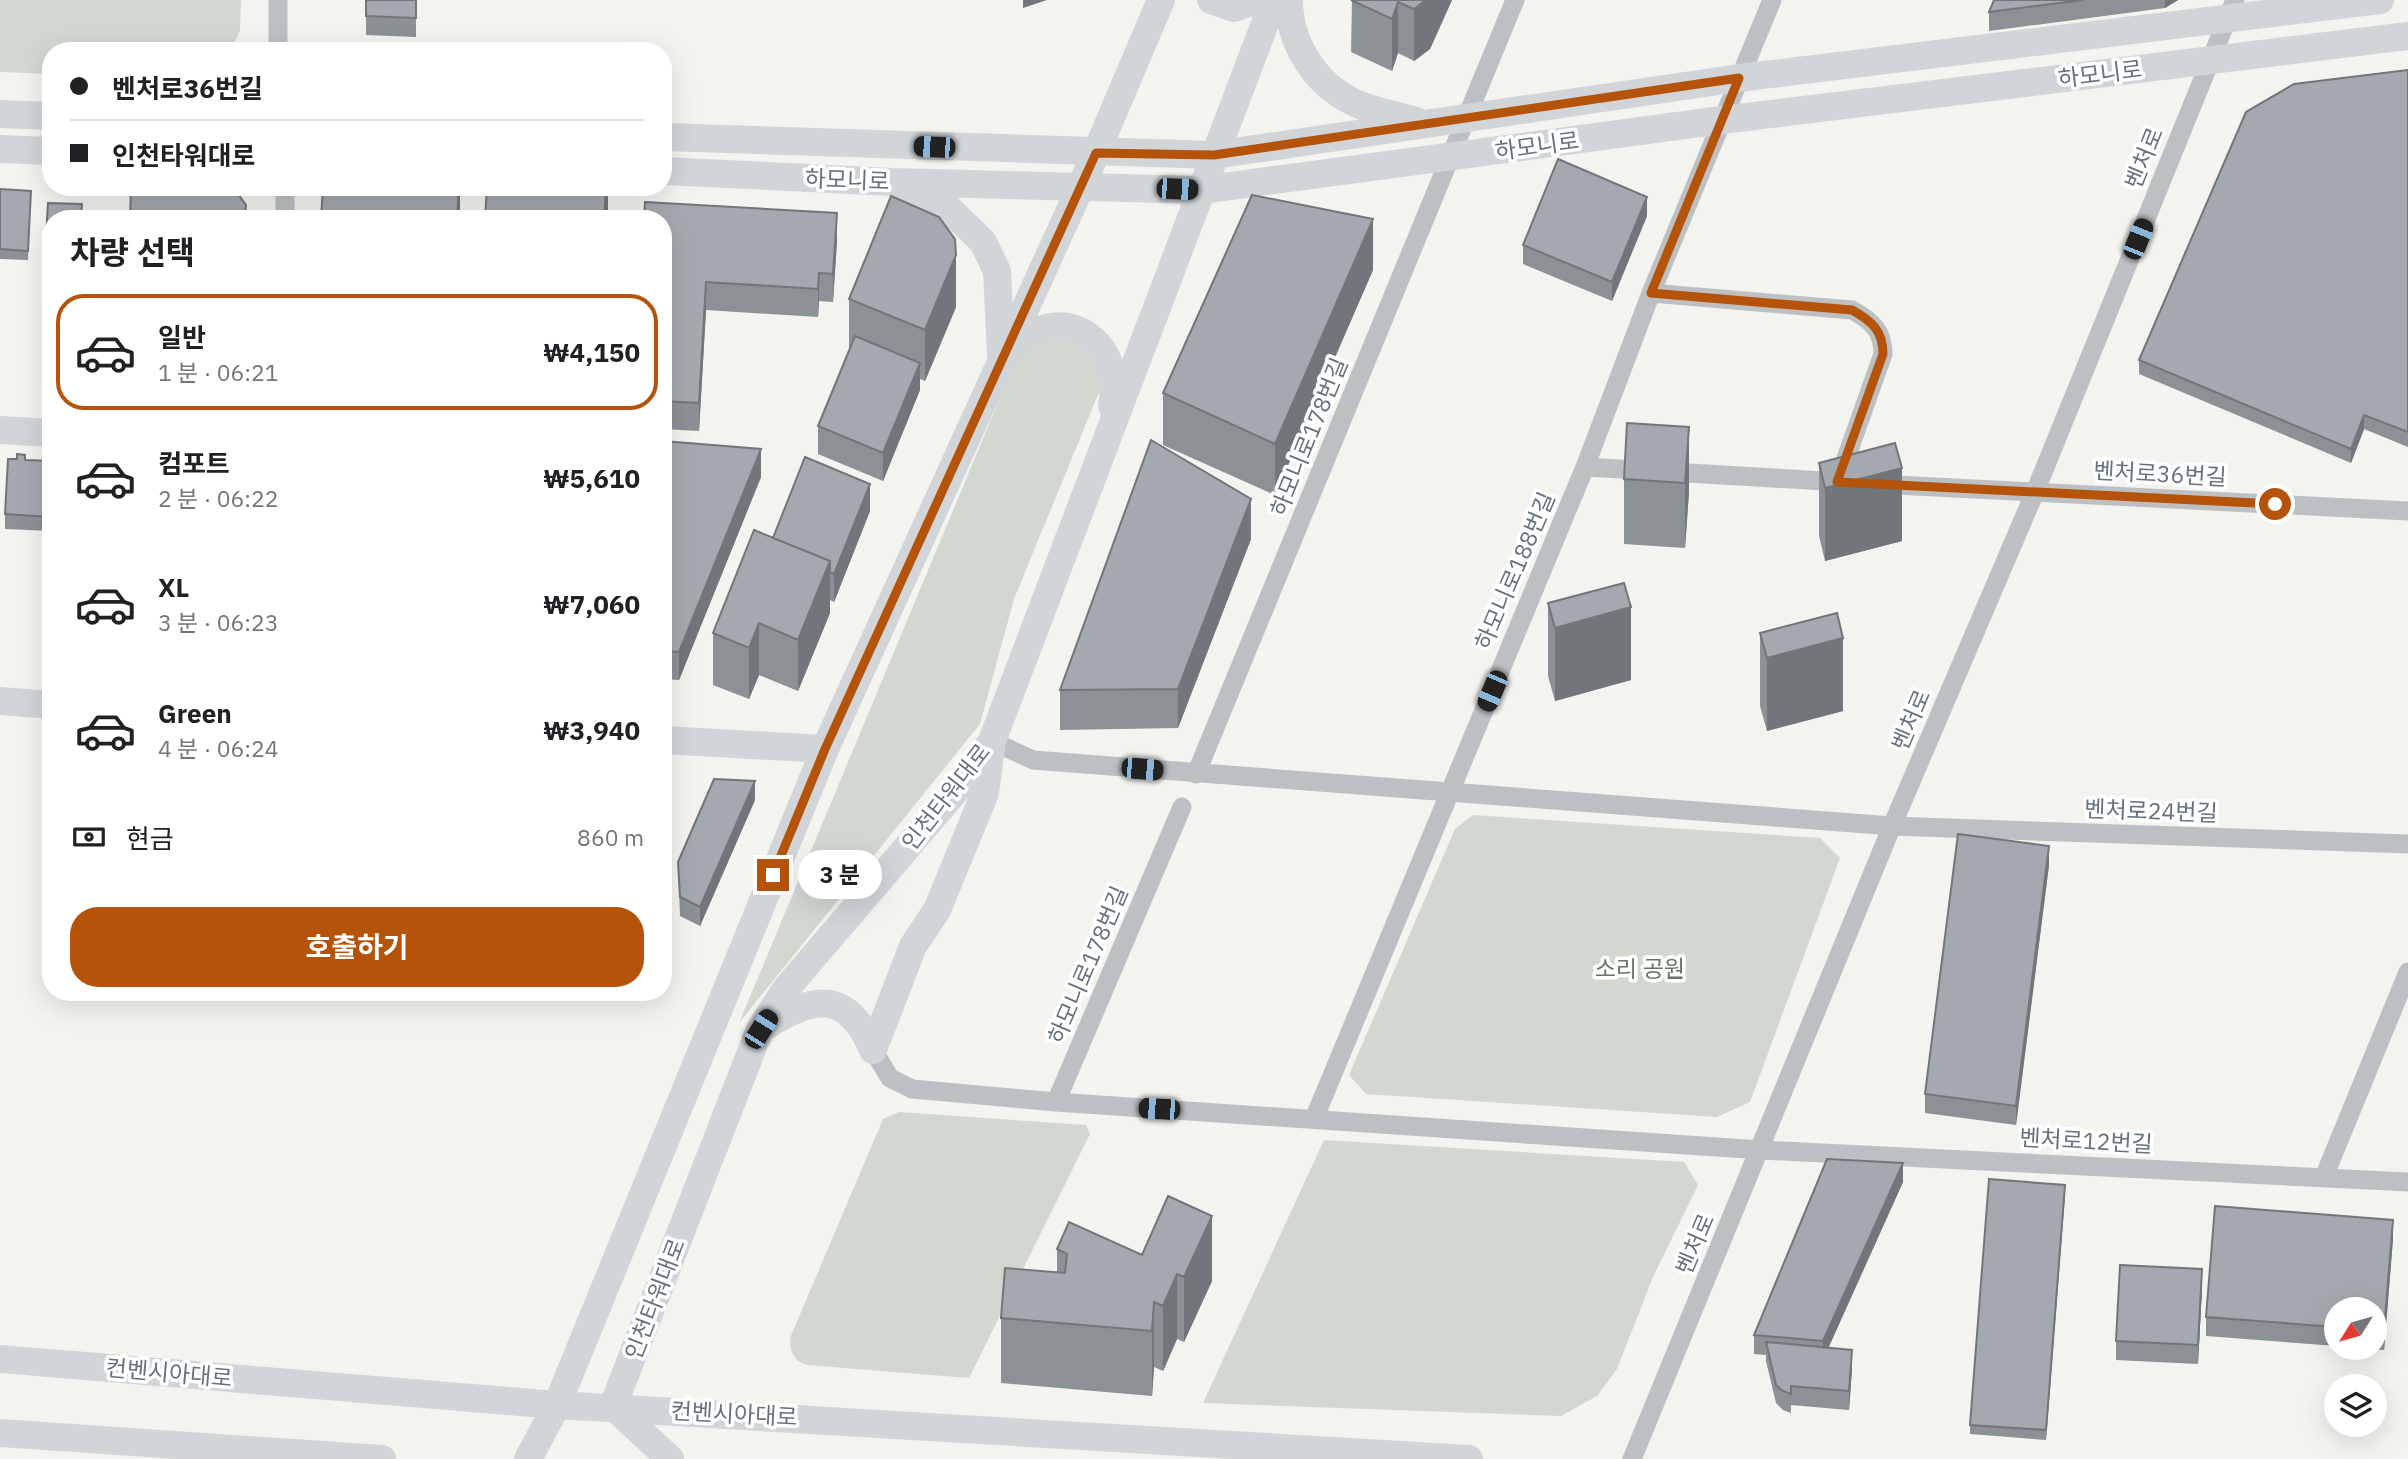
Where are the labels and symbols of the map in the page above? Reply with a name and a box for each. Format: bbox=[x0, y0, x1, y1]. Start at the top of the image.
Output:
street label: 하모니로 bbox=[2056, 53, 2144, 93]
street label: 벤처로 bbox=[2117, 123, 2169, 193]
street label: 하모니로 bbox=[1493, 124, 1581, 166]
car bbox=[913, 136, 956, 158]
street label: 하모니로 bbox=[804, 163, 890, 195]
car bbox=[1156, 178, 1199, 200]
car bbox=[2121, 216, 2156, 262]
street label: 하모니로178번길 bbox=[1263, 353, 1354, 520]
street label: 벤처로36번길 bbox=[2093, 455, 2227, 491]
street label: 하모니로188번길 bbox=[1467, 487, 1561, 654]
route start bbox=[2259, 488, 2291, 520]
car bbox=[1475, 668, 1510, 714]
street label: 벤처로 bbox=[1884, 685, 1936, 755]
street label: 인천타워대로 bbox=[894, 737, 996, 856]
car bbox=[1121, 757, 1164, 781]
street label: 벤처로24번길 bbox=[2084, 793, 2218, 827]
callout: 3 분 bbox=[798, 850, 882, 900]
route end bbox=[757, 859, 789, 891]
street label: 하모니로178번길 bbox=[1040, 881, 1134, 1048]
park label: 소리 공원 bbox=[1595, 953, 1685, 983]
car bbox=[741, 1006, 782, 1052]
car bbox=[1138, 1097, 1181, 1121]
street label: 벤처로12번길 bbox=[2019, 1122, 2153, 1158]
street label: 벤처로 bbox=[1668, 1209, 1720, 1279]
street label: 인천타워대로 bbox=[617, 1234, 691, 1363]
north arrow bbox=[2324, 1297, 2387, 1360]
street label: 컨벤시아대로 bbox=[105, 1352, 234, 1392]
street label: 컨벤시아대로 bbox=[670, 1395, 798, 1431]

